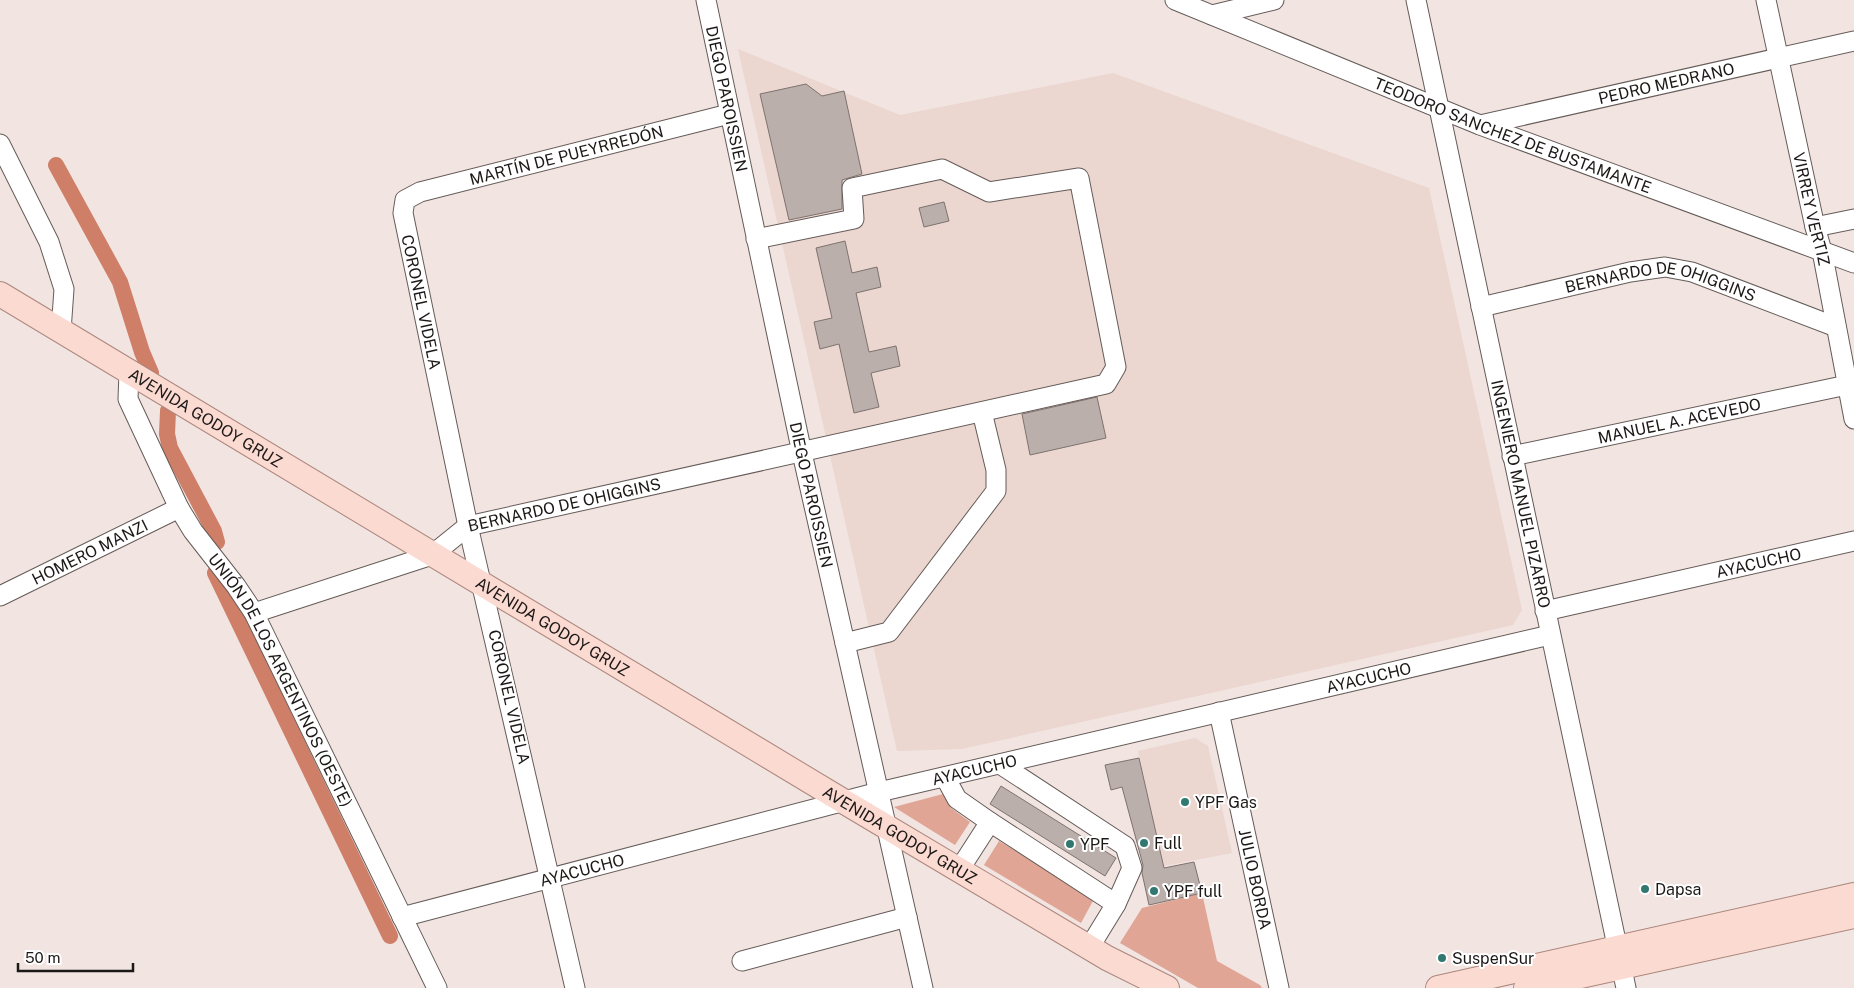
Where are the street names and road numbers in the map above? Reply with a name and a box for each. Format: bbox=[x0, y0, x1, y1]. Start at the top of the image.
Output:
street label: DIEGO PAROISSIEN bbox=[702, 24, 752, 173]
street label: PEDRO MEDRANO bbox=[1596, 59, 1736, 108]
street label: TEODORO SANCHEZ DE BUSTAMANTE bbox=[1372, 73, 1654, 197]
street label: MARTÍN DE PUEYRREDÓN bbox=[467, 121, 665, 189]
street label: VIRREY VERTIZ bbox=[1790, 150, 1834, 267]
street label: CORONEL VIDELA bbox=[397, 233, 445, 371]
street label: BERNARDO DE OHIGGINS bbox=[1563, 257, 1759, 305]
street label: AVENIDA GODOY GRUZ bbox=[125, 364, 286, 471]
street label: INGENIERO MANUEL PIZARRO bbox=[1487, 378, 1554, 610]
street label: MANUEL A. ACEVEDO bbox=[1596, 394, 1763, 447]
street label: DIEGO PAROISSIEN bbox=[786, 420, 837, 569]
street label: BERNARDO DE OHIGGINS bbox=[466, 474, 662, 535]
street label: HOMERO MANZI bbox=[29, 515, 151, 588]
street label: AYACUCHO bbox=[1714, 544, 1803, 581]
street label: UNIÓN DE LOS ARGENTINOS (OESTE) bbox=[205, 550, 356, 810]
street label: AVENIDA GODOY GRUZ bbox=[472, 573, 633, 680]
street label: CORONEL VIDELA bbox=[484, 628, 534, 766]
street label: AYACUCHO bbox=[1324, 658, 1413, 697]
street label: AYACUCHO bbox=[930, 751, 1019, 789]
street label: AVENIDA GODOY GRUZ bbox=[819, 782, 980, 888]
street label: JULIO BORDA bbox=[1235, 827, 1275, 931]
street label: AYACUCHO bbox=[538, 850, 626, 890]

